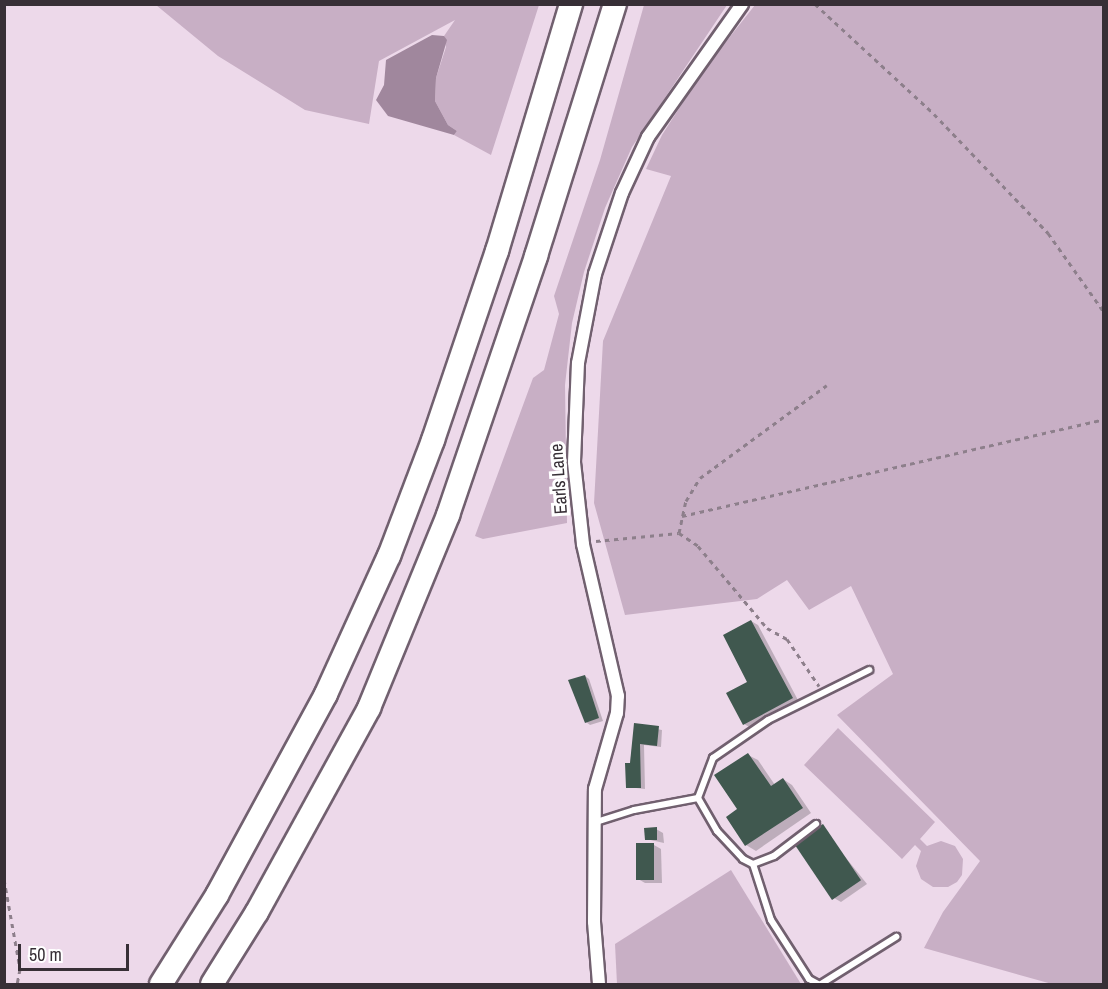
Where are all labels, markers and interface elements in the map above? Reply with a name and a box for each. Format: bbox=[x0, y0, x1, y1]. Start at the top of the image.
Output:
street label: Earls Lane bbox=[546, 443, 572, 515]
scale bar bbox=[21, 932, 132, 970]
text: 50 m bbox=[29, 942, 62, 967]

